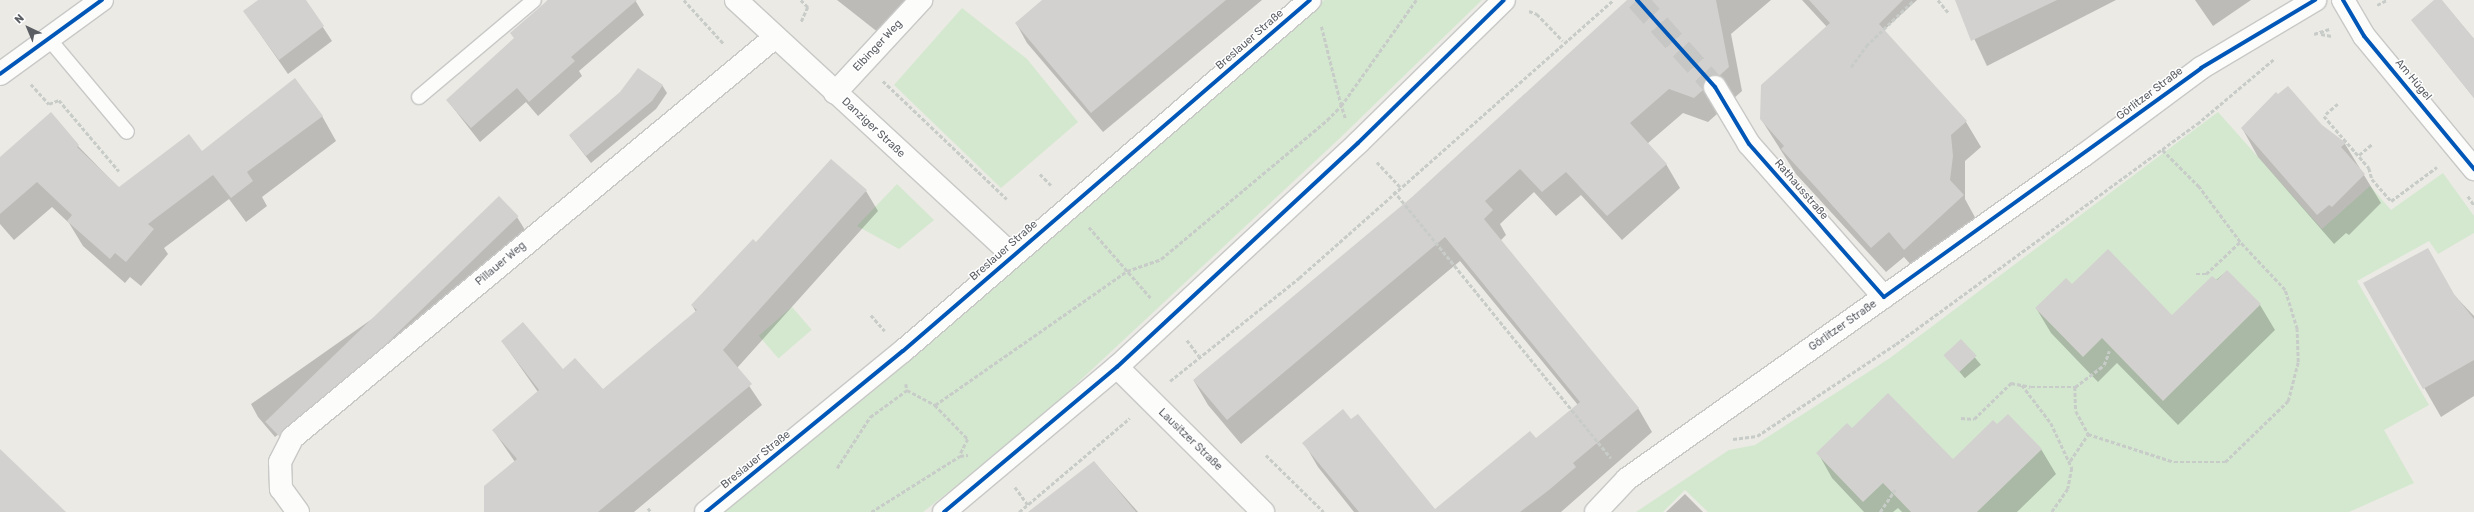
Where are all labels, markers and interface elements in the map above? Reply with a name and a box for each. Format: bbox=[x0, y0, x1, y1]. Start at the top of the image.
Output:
street label: Breslauer Straße bbox=[1213, 7, 1287, 73]
north arrow bbox=[8, 8, 48, 48]
text: N bbox=[12, 12, 27, 26]
street label: Elbinger Weg bbox=[851, 17, 905, 75]
street label: Am Hügel bbox=[2392, 57, 2434, 103]
street label: Görlitzer Straße bbox=[2114, 65, 2186, 123]
street label: Danziger Straße bbox=[838, 95, 908, 161]
street label: Rathausstraße bbox=[1771, 157, 1831, 223]
street label: Breslauer Straße bbox=[967, 218, 1041, 284]
street label: Pillauer Weg bbox=[473, 239, 529, 289]
street label: Görlitzer Straße bbox=[1806, 298, 1880, 354]
street label: Lausitzer Straße bbox=[1155, 406, 1225, 474]
street label: Breslauer Straße bbox=[719, 428, 793, 492]

